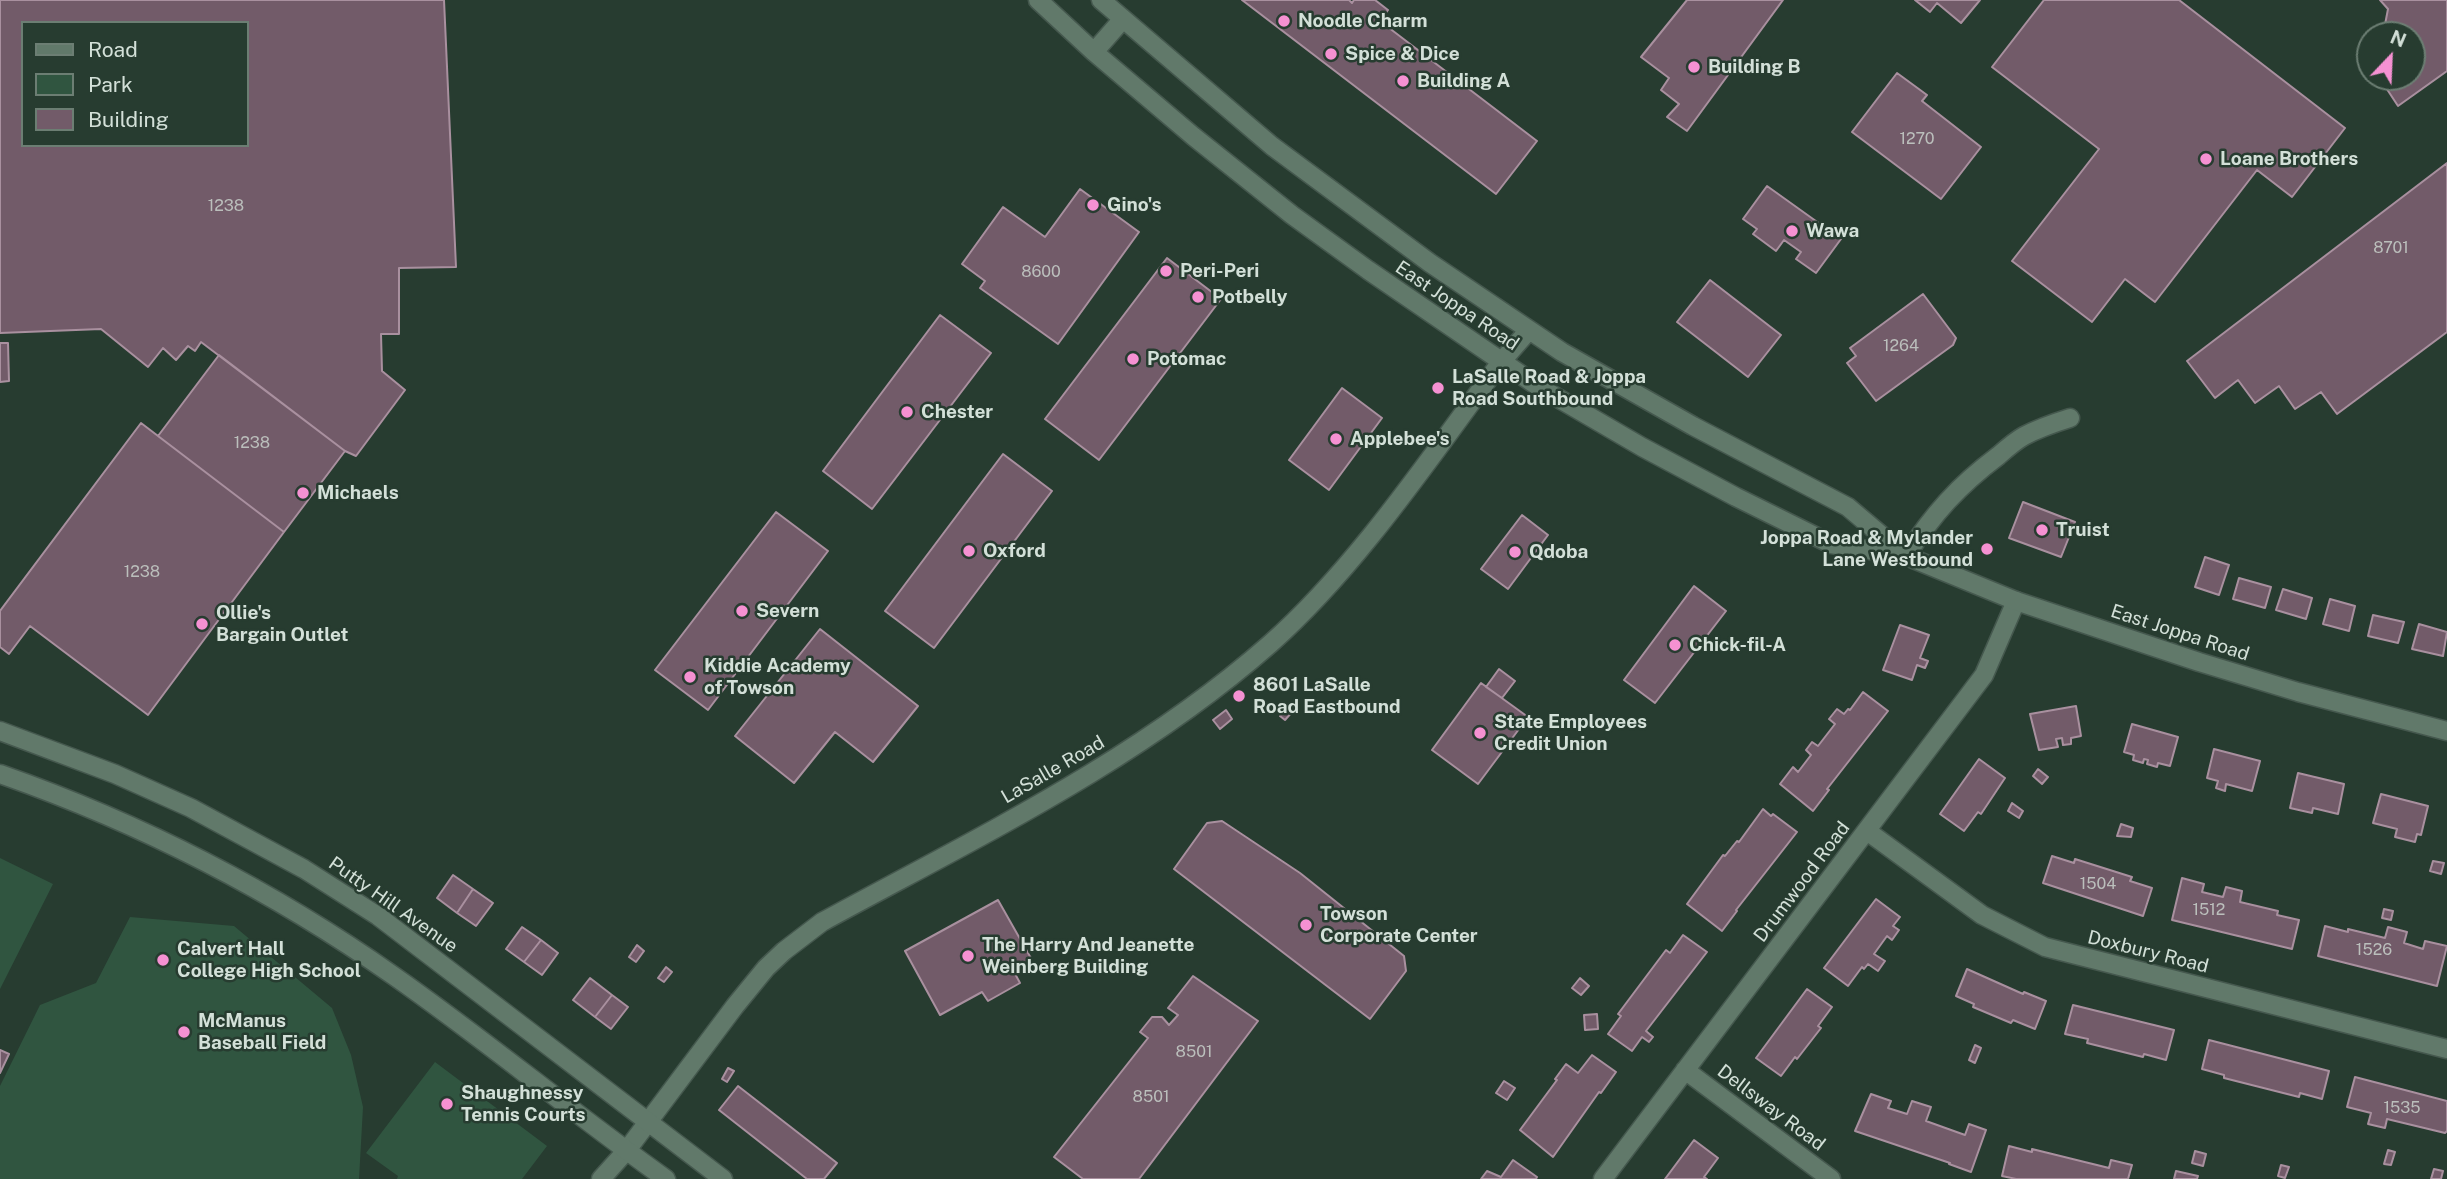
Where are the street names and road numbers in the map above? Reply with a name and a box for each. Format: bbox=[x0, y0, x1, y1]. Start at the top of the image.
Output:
street label: East Joppa Road bbox=[1391, 256, 1523, 356]
street label: East Joppa Road bbox=[2108, 600, 2252, 666]
street label: LaSalle Road bbox=[997, 731, 1109, 809]
street label: Drumwood Road bbox=[1749, 817, 1855, 947]
street label: Putty Hill Avenue bbox=[324, 852, 462, 958]
street label: Doxbury Road bbox=[2085, 926, 2211, 978]
street label: Dellsway Road bbox=[1713, 1060, 1829, 1156]

